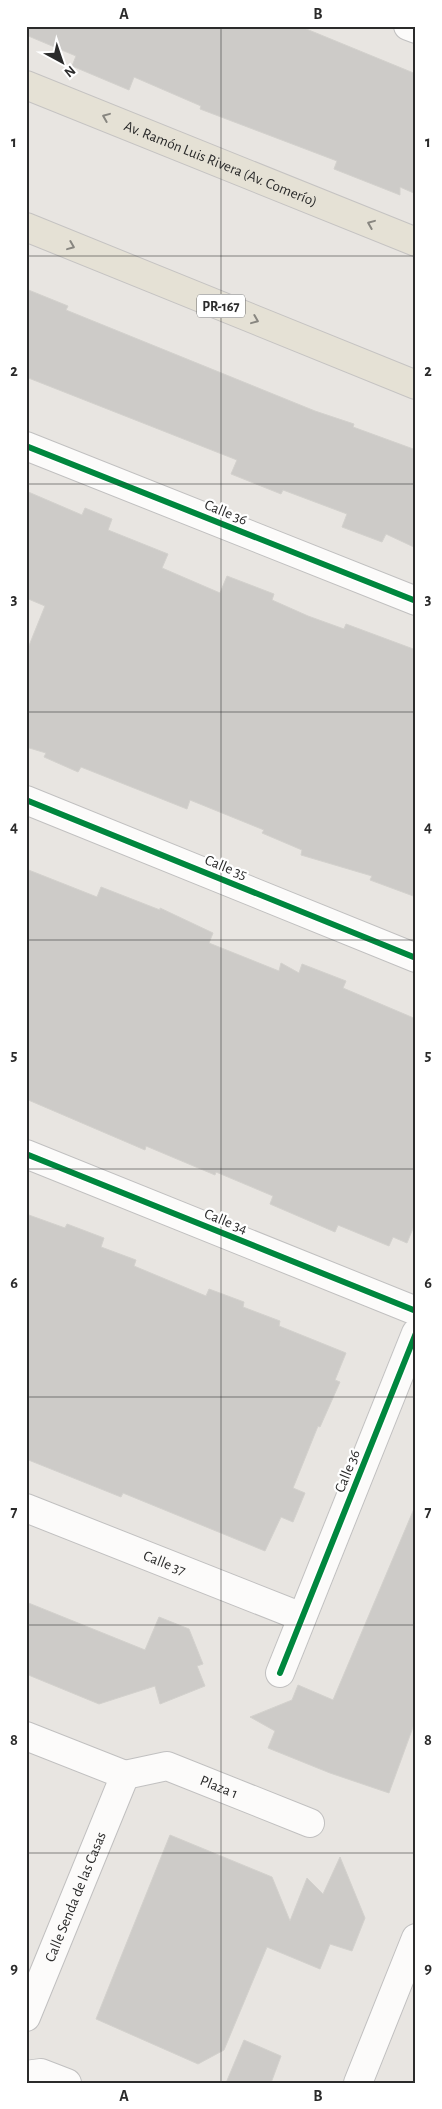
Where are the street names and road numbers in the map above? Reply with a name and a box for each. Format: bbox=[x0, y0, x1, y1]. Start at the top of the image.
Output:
street label: Av. Ramón Luis Rivera (Av. Comerío) bbox=[122, 118, 319, 209]
road number: PR-167 bbox=[197, 294, 245, 318]
street label: Calle 36 bbox=[202, 497, 249, 528]
street label: Calle 35 bbox=[203, 852, 249, 883]
street label: Calle 34 bbox=[202, 1206, 249, 1237]
street label: Calle 36 bbox=[332, 1448, 363, 1495]
street label: Calle 37 bbox=[141, 1548, 188, 1578]
street label: Plaza 1 bbox=[198, 1773, 240, 1801]
street label: Calle Senda de las Casas bbox=[42, 1830, 109, 1964]

